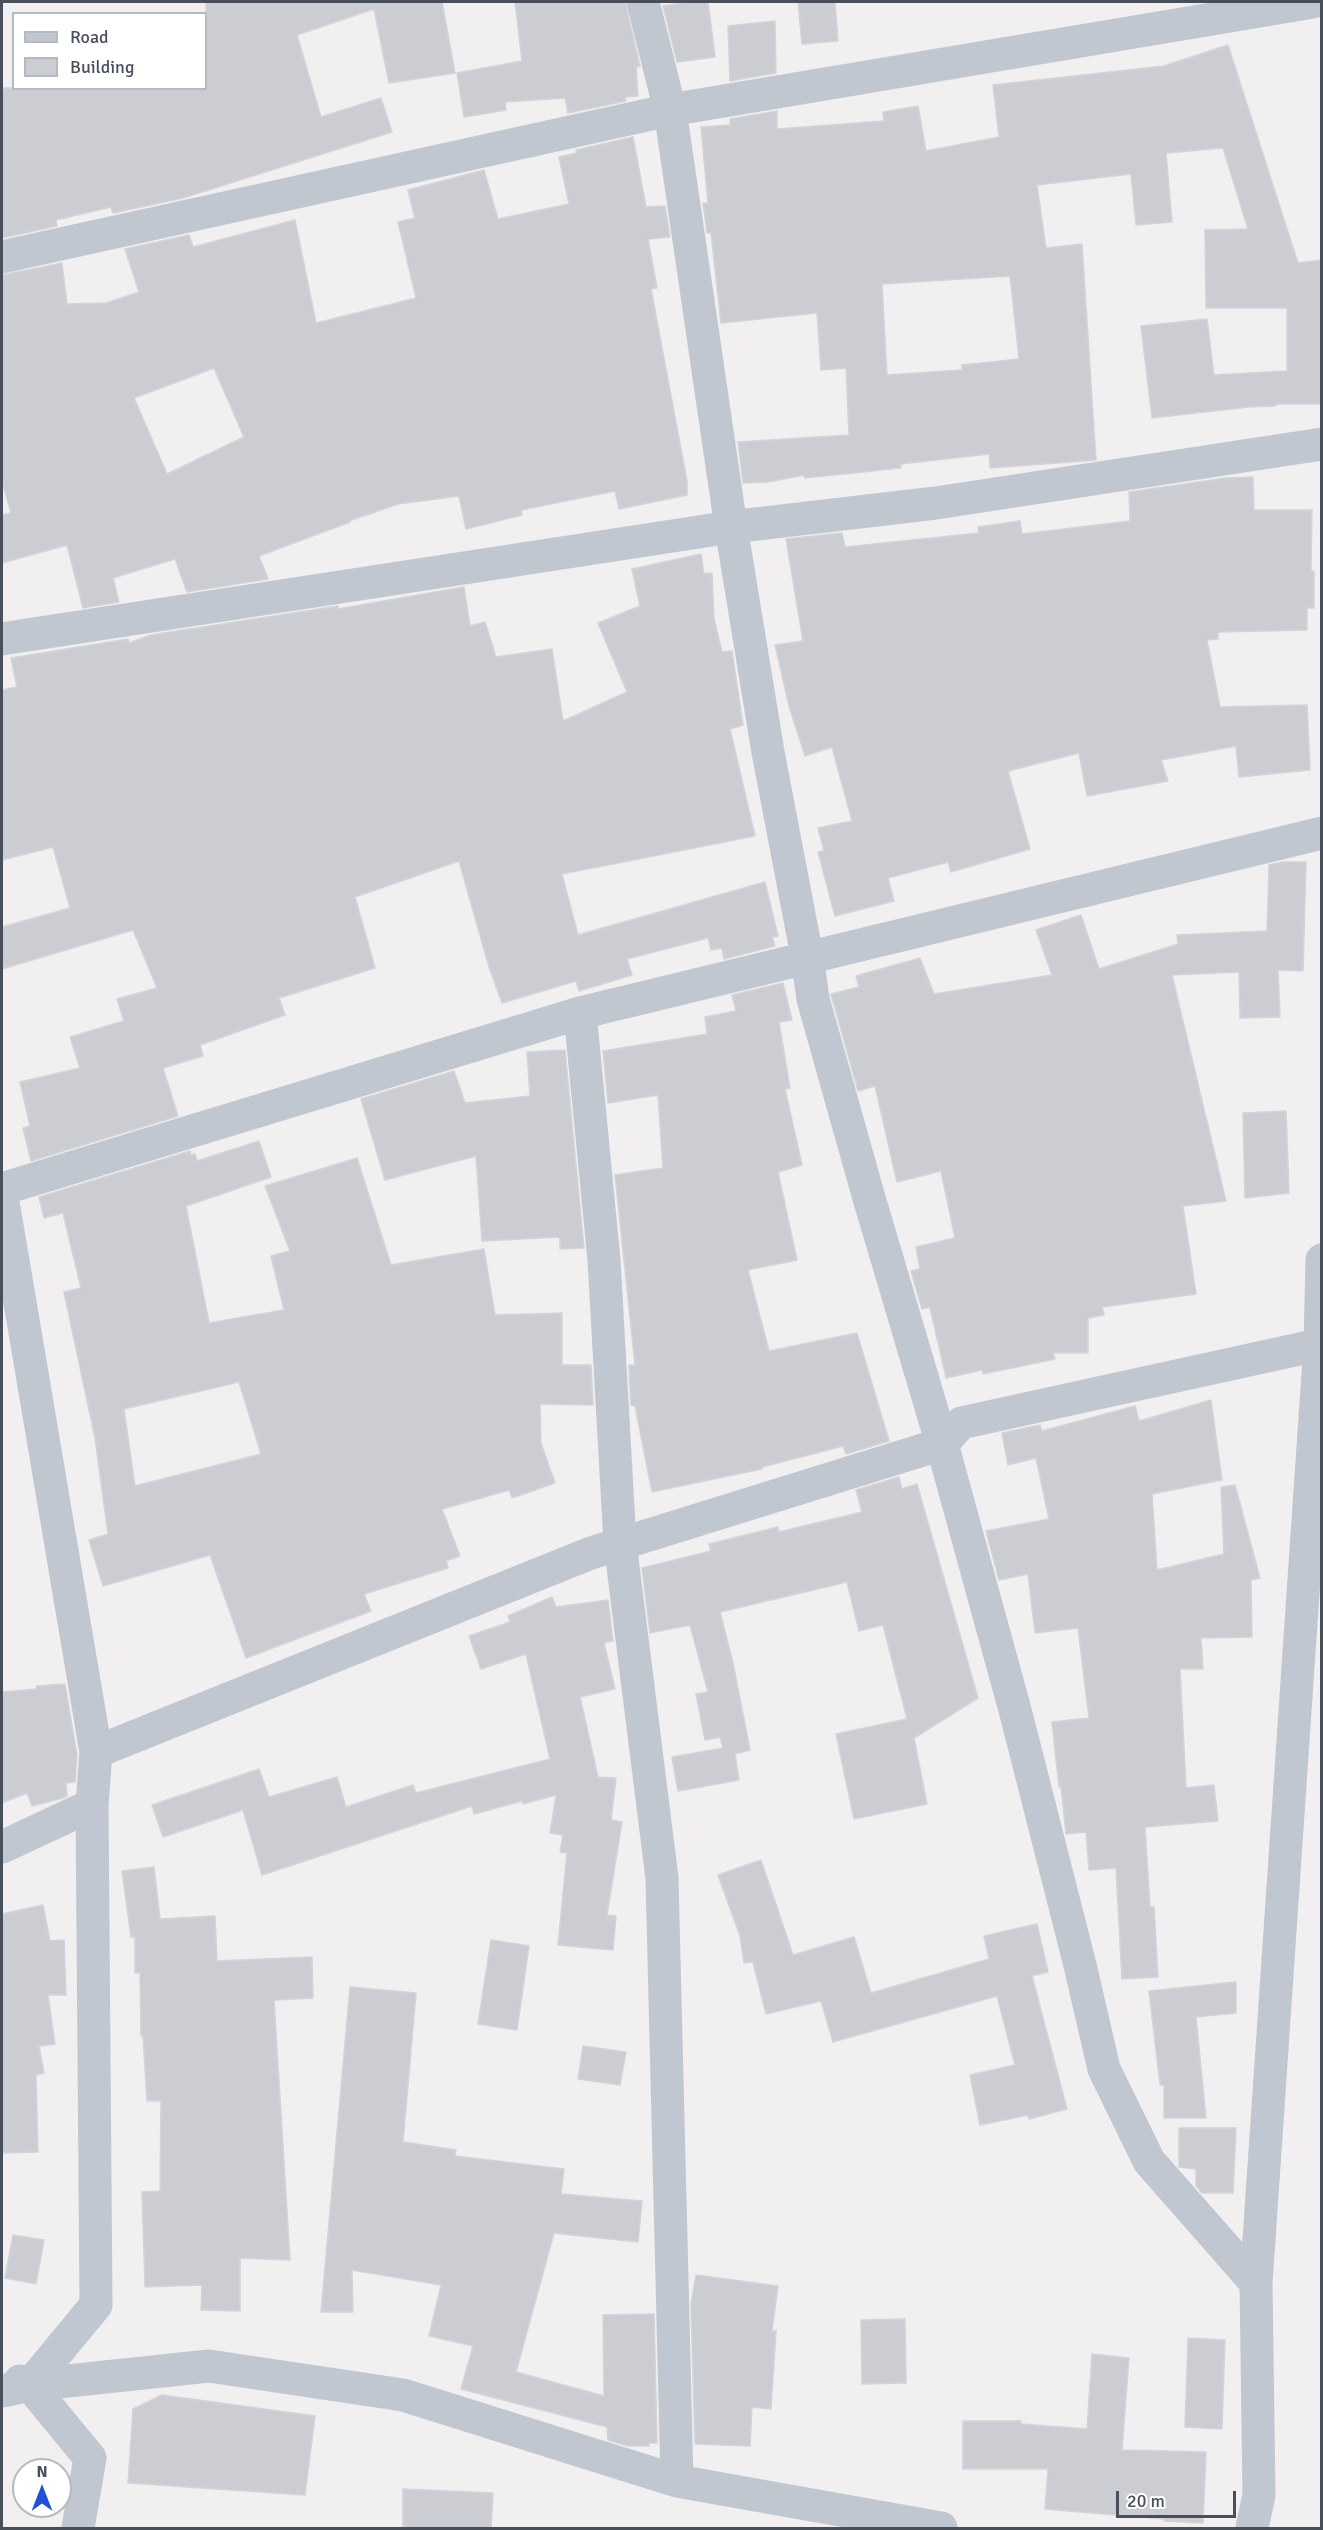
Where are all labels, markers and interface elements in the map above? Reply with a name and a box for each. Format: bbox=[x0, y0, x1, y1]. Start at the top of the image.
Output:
legend bbox=[12, 12, 207, 90]
text: Road bbox=[70, 26, 109, 48]
text: Building bbox=[70, 56, 134, 78]
north arrow bbox=[12, 2458, 72, 2518]
text: N bbox=[36, 2462, 48, 2482]
scale bar bbox=[1119, 2479, 1239, 2517]
text: 20 m bbox=[1127, 2490, 1165, 2512]

